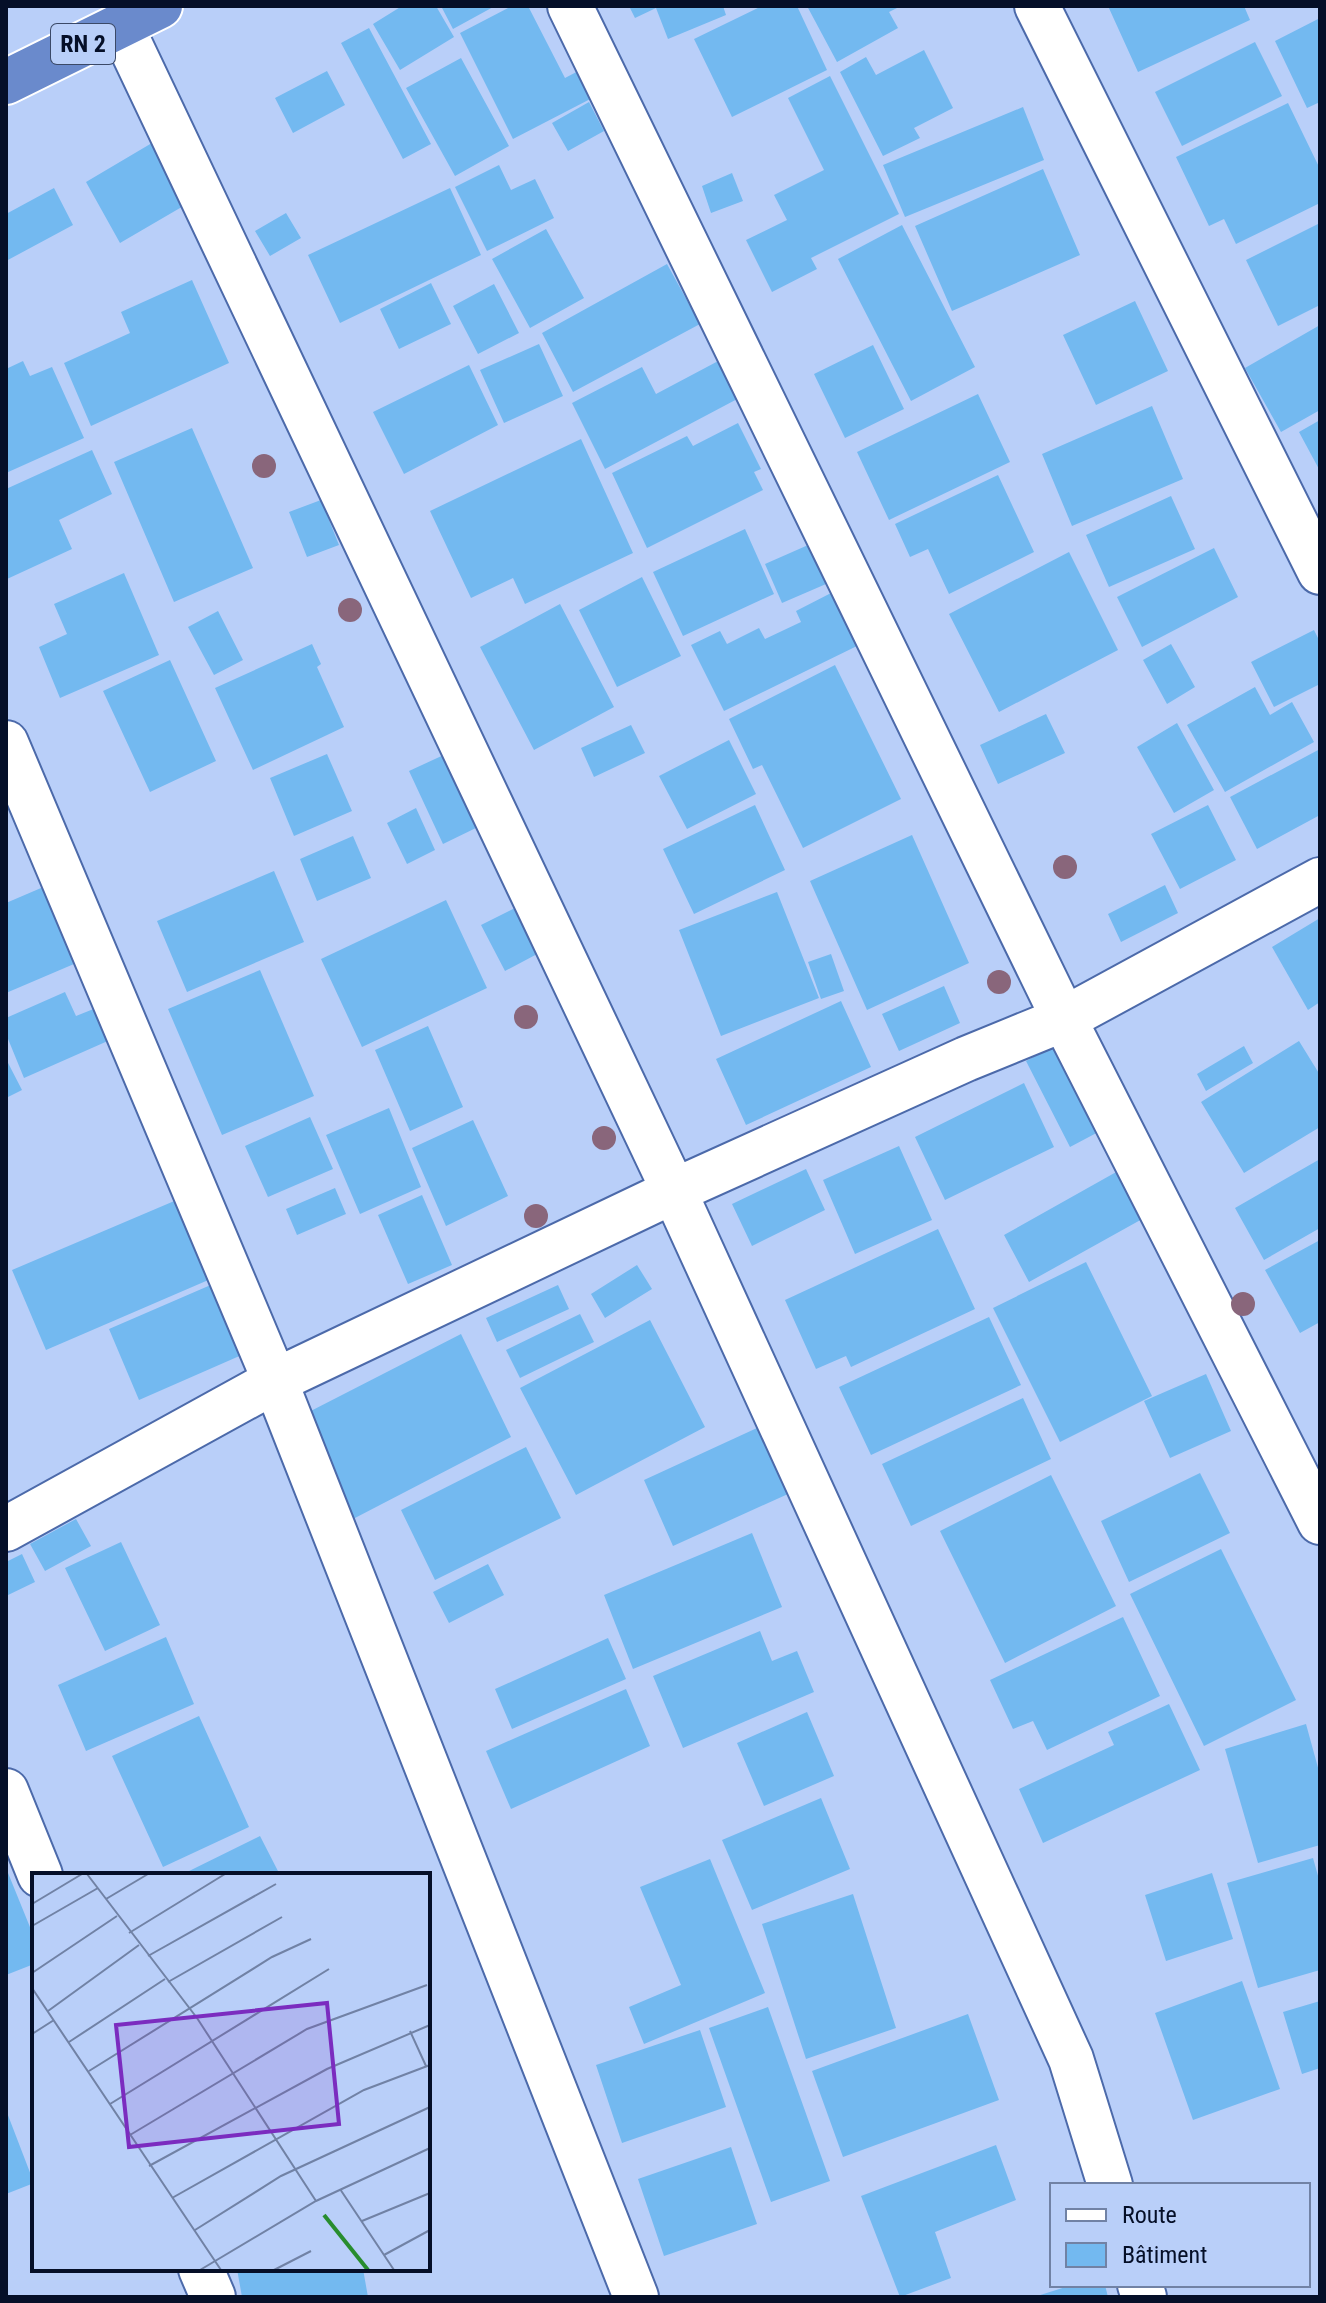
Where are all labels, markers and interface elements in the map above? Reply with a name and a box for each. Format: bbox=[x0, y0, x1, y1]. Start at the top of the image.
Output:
road number: RN 2 bbox=[51, 24, 115, 64]
inset map bbox=[32, 1873, 430, 2271]
legend bbox=[1050, 2183, 1310, 2287]
text: Route bbox=[1122, 2201, 1177, 2229]
text: Bâtiment bbox=[1122, 2241, 1207, 2269]

